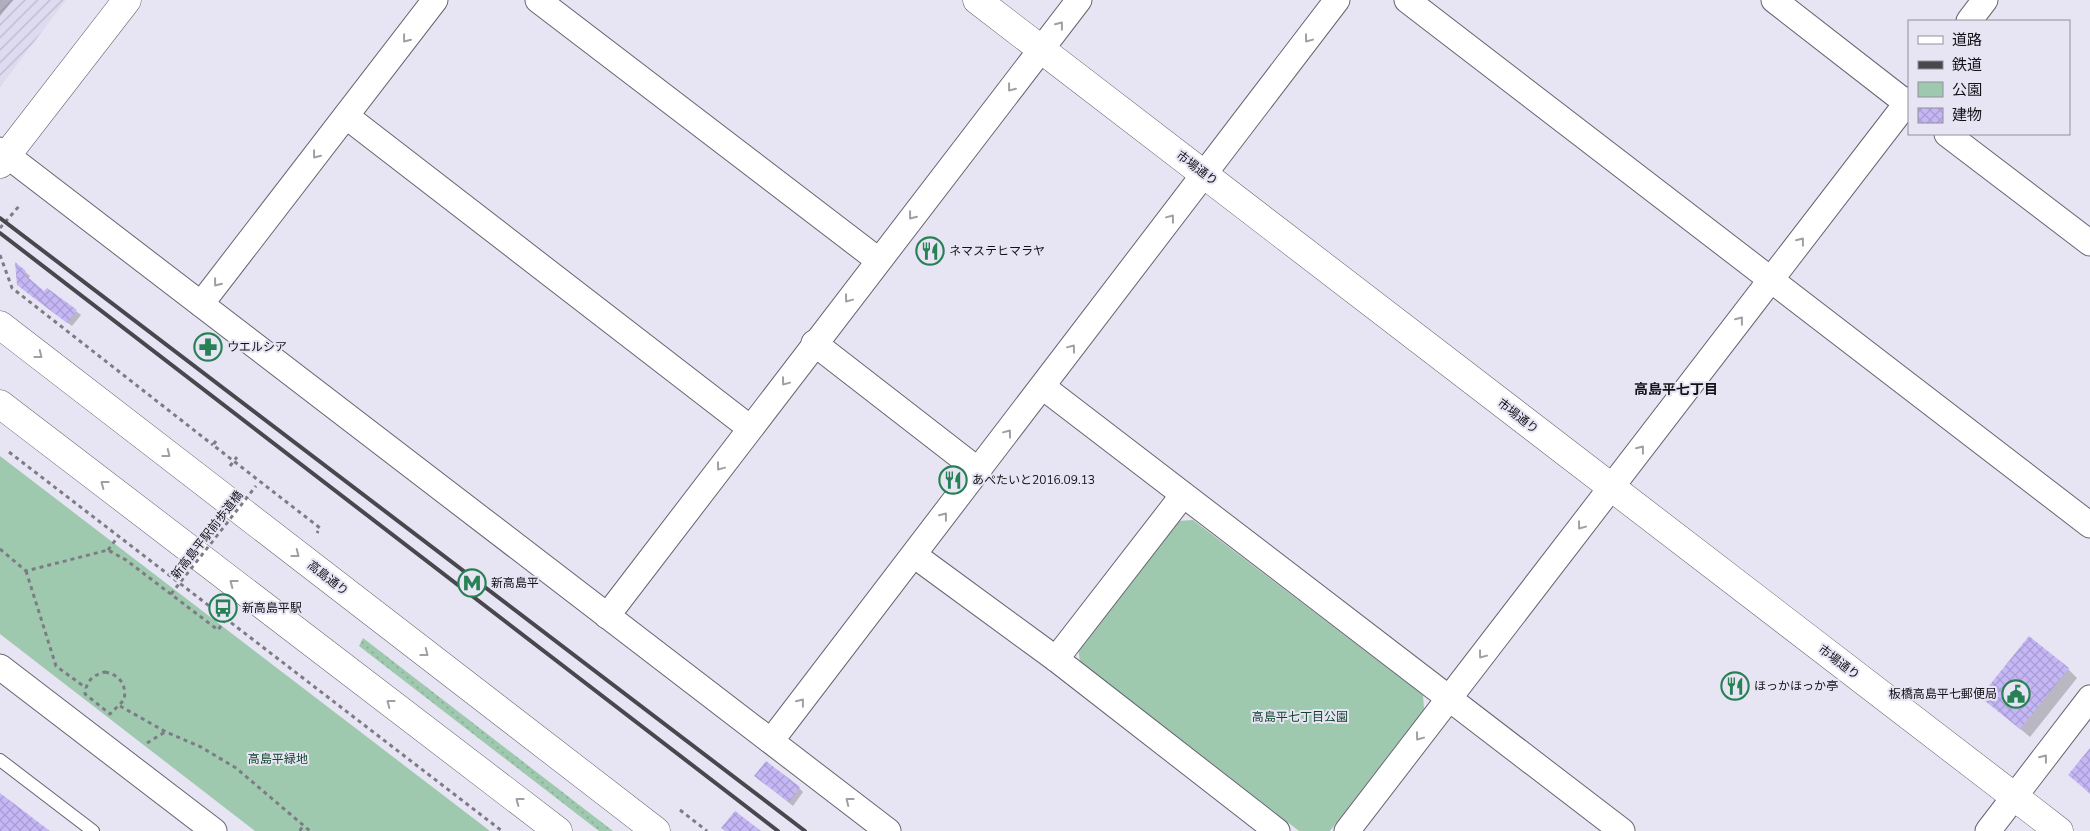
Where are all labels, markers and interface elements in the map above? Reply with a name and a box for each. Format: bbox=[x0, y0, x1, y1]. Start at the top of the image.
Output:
legend bbox=[1908, 20, 2070, 135]
one-way arrow bbox=[1054, 21, 1063, 30]
text: 道路 bbox=[1952, 30, 1982, 50]
one-way arrow bbox=[403, 33, 411, 42]
one-way arrow bbox=[1305, 33, 1313, 42]
text: 鉄道 bbox=[1952, 55, 1982, 75]
text: 公園 bbox=[1952, 80, 1982, 100]
one-way arrow bbox=[1008, 82, 1017, 92]
text: 建物 bbox=[1952, 105, 1982, 125]
street label: 市場通り bbox=[1173, 147, 1221, 189]
one-way arrow bbox=[313, 149, 322, 159]
one-way arrow bbox=[909, 210, 917, 219]
one-way arrow bbox=[1165, 215, 1173, 224]
restaurant icon: ネマステヒマラヤ bbox=[915, 236, 945, 266]
one-way arrow bbox=[1795, 237, 1804, 246]
place label: ネマステヒマラヤ bbox=[949, 243, 1045, 259]
one-way arrow bbox=[213, 278, 222, 287]
one-way arrow bbox=[845, 293, 854, 303]
one-way arrow bbox=[1734, 317, 1742, 326]
pharmacy icon: ウエルシア bbox=[193, 332, 223, 362]
place label: ウエルシア bbox=[227, 339, 287, 355]
one-way arrow bbox=[1067, 345, 1075, 354]
one-way arrow bbox=[33, 350, 42, 358]
one-way arrow bbox=[782, 376, 791, 386]
district label: 高島平七丁目 bbox=[1634, 380, 1718, 399]
street label: 市場通り bbox=[1494, 395, 1542, 437]
one-way arrow bbox=[1002, 429, 1011, 439]
one-way arrow bbox=[1635, 446, 1643, 455]
one-way arrow bbox=[161, 449, 170, 457]
one-way arrow bbox=[717, 461, 726, 471]
restaurant icon: あぺたいと2016.09.13 bbox=[938, 465, 968, 495]
place label: あぺたいと2016.09.13 bbox=[972, 472, 1095, 488]
one-way arrow bbox=[100, 481, 110, 490]
street label: 新高島平駅前歩道橋 bbox=[167, 488, 247, 582]
one-way arrow bbox=[939, 513, 947, 522]
one-way arrow bbox=[1579, 520, 1587, 529]
one-way arrow bbox=[290, 548, 299, 556]
street label: 高島通り bbox=[304, 557, 352, 599]
metro station icon: 新高島平 bbox=[457, 568, 487, 598]
place label: 新高島平 bbox=[491, 575, 539, 591]
one-way arrow bbox=[230, 580, 239, 588]
bus stop icon: 新高島平駅 bbox=[208, 593, 238, 623]
place label: 新高島平駅 bbox=[242, 600, 302, 616]
street label: 市場通り bbox=[1815, 641, 1863, 683]
one-way arrow bbox=[419, 647, 428, 655]
one-way arrow bbox=[1480, 649, 1488, 658]
restaurant icon: ほっかほっか亭 bbox=[1720, 671, 1750, 701]
place label: ほっかほっか亭 bbox=[1754, 678, 1838, 694]
public building icon: 板橋高島平七郵便局 bbox=[2001, 679, 2031, 709]
place label: 板橋高島平七郵便局 bbox=[1889, 686, 1997, 702]
one-way arrow bbox=[795, 698, 804, 708]
one-way arrow bbox=[387, 700, 396, 708]
park label: 高島平七丁目公園 bbox=[1252, 709, 1348, 725]
one-way arrow bbox=[1417, 731, 1425, 740]
park label: 高島平緑地 bbox=[248, 751, 308, 767]
one-way arrow bbox=[2038, 754, 2047, 764]
one-way arrow bbox=[516, 799, 525, 807]
one-way arrow bbox=[846, 799, 855, 807]

